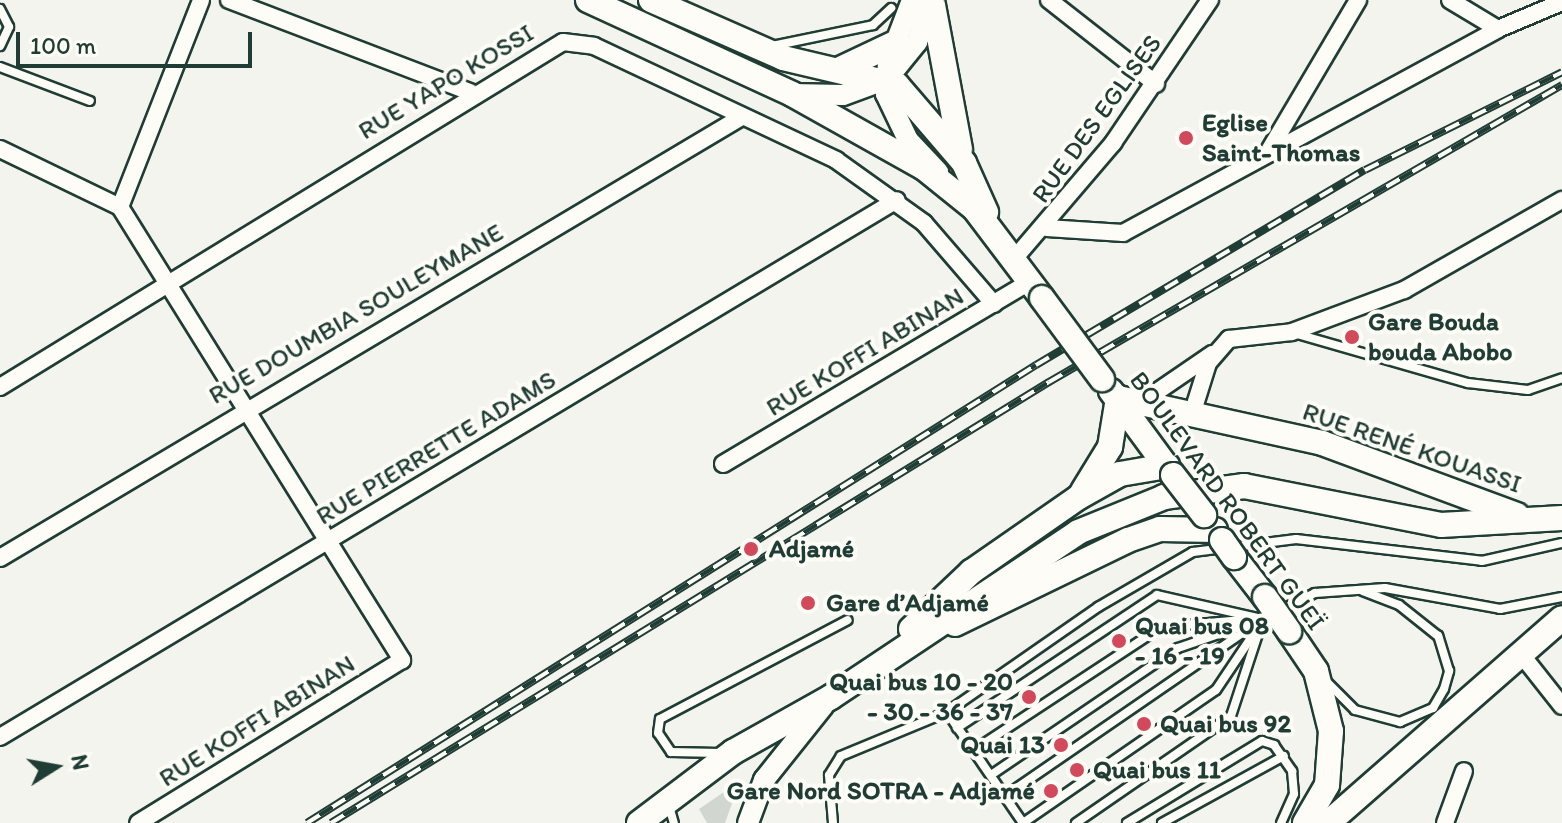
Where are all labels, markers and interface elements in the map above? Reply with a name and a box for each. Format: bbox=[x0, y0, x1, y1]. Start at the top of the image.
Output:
scale bar bbox=[20, 16, 256, 66]
street label: RUE YAPO KOSSI bbox=[355, 19, 537, 145]
street label: RUE DES EGLISES bbox=[1025, 28, 1169, 210]
text: 100 m bbox=[30, 31, 96, 60]
place label: Eglise Saint-Thomas bbox=[1202, 107, 1360, 168]
marker: Eglise Saint-Thomas bbox=[1177, 129, 1195, 147]
street label: RUE DOUMBIA SOULEYMANE bbox=[201, 216, 511, 412]
street label: RUE KOFFI ABINAN bbox=[763, 282, 967, 422]
place label: Gare Bouda bouda Abobo bbox=[1368, 306, 1512, 368]
marker: Gare Bouda bouda Abobo bbox=[1343, 328, 1361, 346]
street label: RUE PIERRETTE ADAMS bbox=[310, 364, 562, 532]
street label: BOULEVARD ROBERT GUEÏ bbox=[1123, 366, 1331, 636]
street label: RUE RENÉ KOUASSI bbox=[1299, 396, 1525, 500]
place label: Adjamé bbox=[769, 533, 854, 565]
marker: Adjamé bbox=[740, 538, 762, 560]
place label: Gare d’Adjamé bbox=[826, 587, 990, 619]
marker: Gare d’Adjamé bbox=[797, 592, 819, 614]
place label: Quai bus 08 - 16 - 19 bbox=[1135, 610, 1269, 672]
marker: Quai bus 08 - 16 - 19 bbox=[1110, 632, 1128, 650]
street label: RUE KOFFI ABINAN bbox=[156, 650, 358, 792]
place label: Quai bus 10 - 20 - 30 - 36 - 37 bbox=[829, 666, 1013, 728]
marker: Quai bus 10 - 20 - 30 - 36 - 37 bbox=[1020, 688, 1038, 706]
place label: Quai bus 92 bbox=[1160, 708, 1291, 740]
marker: Quai bus 92 bbox=[1135, 715, 1153, 733]
north arrow bbox=[16, 727, 96, 807]
place label: Quai 13 bbox=[960, 729, 1045, 761]
marker: Quai 13 bbox=[1052, 736, 1070, 754]
text: N bbox=[65, 752, 95, 772]
place label: Quai bus 11 bbox=[1093, 754, 1221, 786]
marker: Quai bus 11 bbox=[1068, 761, 1086, 779]
place label: Gare Nord SOTRA - Adjamé bbox=[726, 775, 1035, 807]
marker: Gare Nord SOTRA - Adjamé bbox=[1042, 782, 1060, 800]

